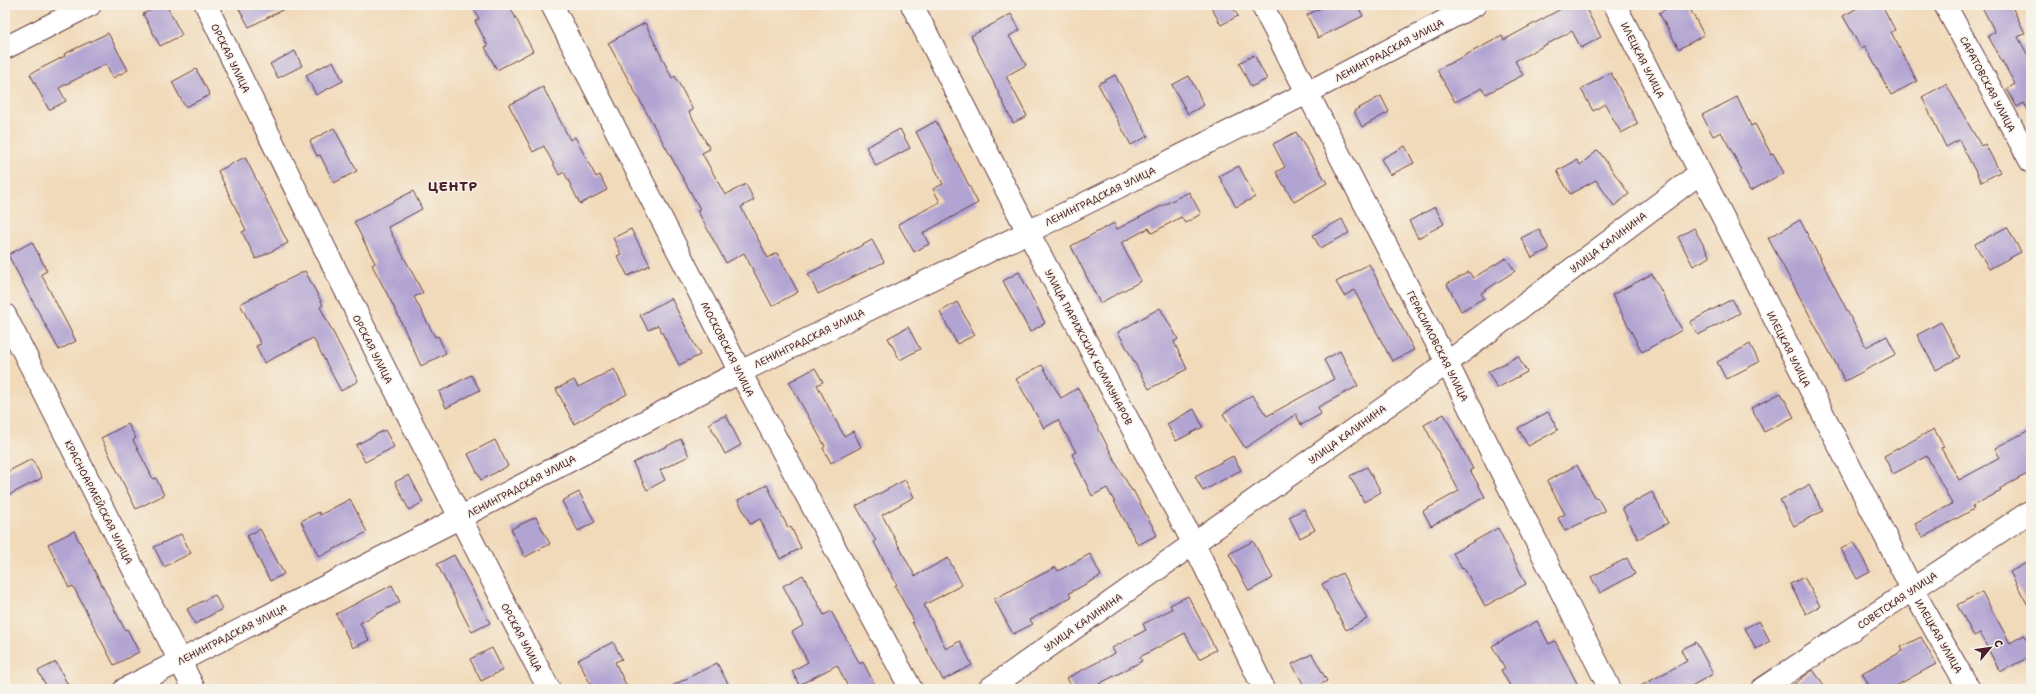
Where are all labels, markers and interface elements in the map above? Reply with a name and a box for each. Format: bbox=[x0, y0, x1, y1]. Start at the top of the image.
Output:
street label: ЛЕНИНГРАДСКАЯ УЛИЦА bbox=[1332, 16, 1446, 85]
street label: ИЛЕЦКАЯ УЛИЦА bbox=[1618, 20, 1667, 100]
street label: ОРСКАЯ УЛИЦА bbox=[208, 21, 253, 95]
street label: САРАТОВСКАЯ УЛИЦА bbox=[1957, 34, 2018, 134]
street label: ЛЕНИНГРАДСКАЯ УЛИЦА bbox=[1043, 164, 1158, 229]
district label: ЦЕНТР bbox=[428, 177, 478, 195]
street label: УЛИЦА КАЛИНИНА bbox=[1567, 209, 1649, 276]
street label: УЛИЦА ПАРИЖСКИХ КОММУНАРОВ bbox=[1042, 267, 1135, 427]
street label: ГЕРАСИМОВСКАЯ УЛИЦА bbox=[1404, 289, 1471, 404]
street label: МОСКОВСКАЯ УЛИЦА bbox=[698, 299, 757, 399]
street label: ЛЕНИНГРАДСКАЯ УЛИЦА bbox=[752, 306, 867, 371]
street label: ИЛЕЦКАЯ УЛИЦА bbox=[1764, 309, 1813, 389]
street label: ОРСКАЯ УЛИЦА bbox=[350, 312, 396, 386]
street label: УЛИЦА КАЛИНИНА bbox=[1306, 402, 1389, 467]
street label: КРАСНОАРМЕЙСКАЯ УЛИЦА bbox=[61, 438, 136, 567]
street label: ЛЕНИНГРАДСКАЯ УЛИЦА bbox=[464, 452, 578, 521]
street label: СОВЕТСКАЯ УЛИЦА bbox=[1855, 569, 1940, 632]
street label: УЛИЦА КАЛИНИНА bbox=[1041, 590, 1125, 654]
street label: ИЛЕЦКАЯ УЛИЦА bbox=[1912, 597, 1965, 676]
street label: ЛЕНИНГРАДСКАЯ УЛИЦА bbox=[175, 601, 289, 668]
street label: ОРСКАЯ УЛИЦА bbox=[498, 601, 545, 674]
north arrow bbox=[1970, 628, 2010, 668]
text: С bbox=[1990, 637, 2007, 650]

